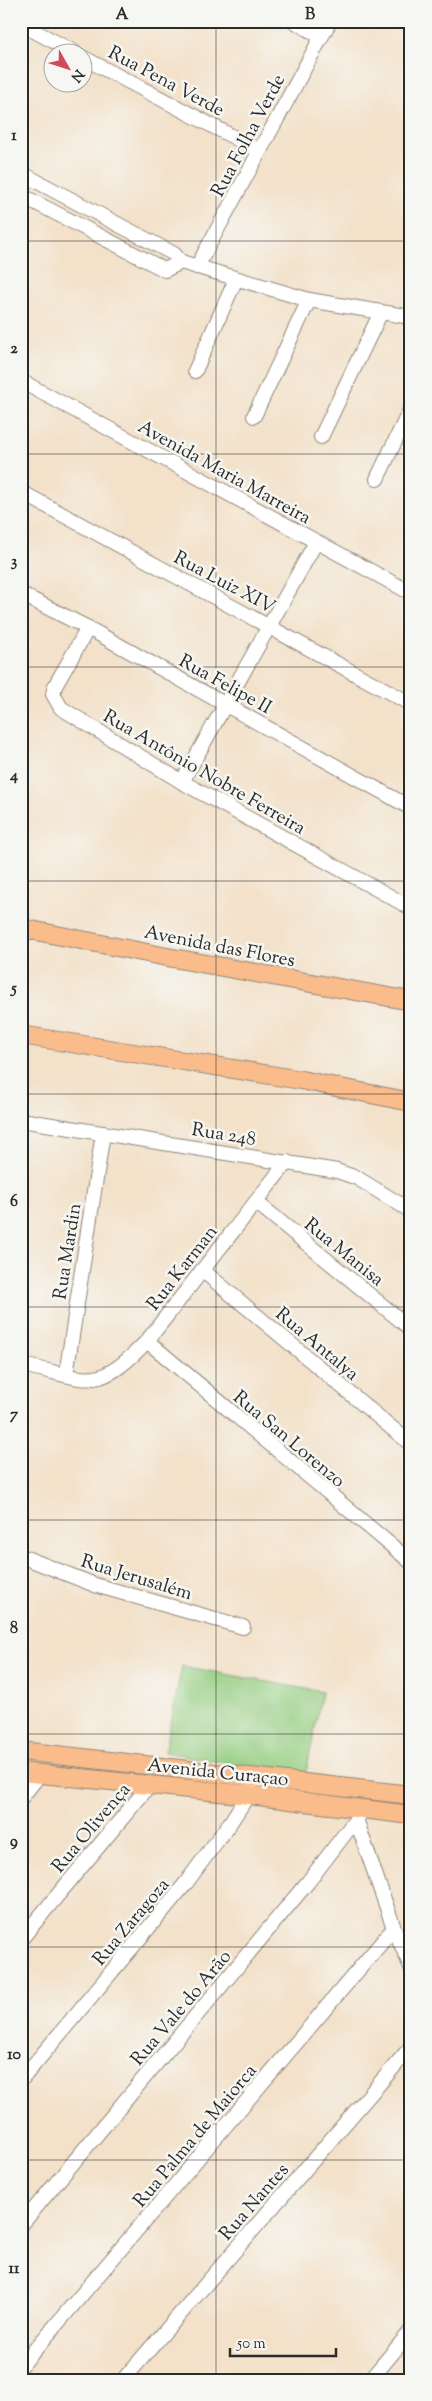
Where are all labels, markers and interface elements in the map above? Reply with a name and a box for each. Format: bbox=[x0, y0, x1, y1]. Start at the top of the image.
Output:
text: A bbox=[116, 4, 129, 27]
text: B bbox=[305, 4, 315, 27]
street label: Rua Pena Verde bbox=[103, 40, 229, 124]
north arrow bbox=[42, 42, 92, 92]
text: N bbox=[65, 64, 88, 86]
street label: Rua Folha Verde bbox=[205, 70, 293, 202]
text: 1 bbox=[11, 125, 17, 148]
text: 2 bbox=[10, 338, 18, 361]
street label: Avenida Maria Marreira bbox=[132, 414, 315, 532]
street label: Rua Luiz XIV bbox=[168, 545, 279, 621]
text: 3 bbox=[11, 551, 18, 574]
street label: Rua Felipe II bbox=[173, 649, 276, 722]
street label: Rua Antônio Nobre Ferreira bbox=[97, 704, 310, 842]
text: 4 bbox=[9, 765, 18, 788]
street label: Avenida das Flores bbox=[142, 920, 297, 975]
text: 5 bbox=[9, 978, 17, 1001]
street label: Rua 248 bbox=[189, 1117, 258, 1154]
text: 6 bbox=[10, 1191, 18, 1214]
street label: Rua Mardin bbox=[48, 1201, 89, 1302]
street label: Rua Manisa bbox=[298, 1212, 389, 1294]
street label: Rua Karman bbox=[141, 1220, 225, 1317]
street label: Rua Antalya bbox=[269, 1302, 364, 1388]
street label: Rua San Lorenzo bbox=[227, 1385, 350, 1495]
text: 7 bbox=[10, 1404, 19, 1427]
street label: Rua Jerusalém bbox=[77, 1549, 196, 1608]
text: 8 bbox=[10, 1618, 18, 1641]
street label: Avenida Curaçao bbox=[146, 1753, 290, 1794]
street label: Rua Olivença bbox=[46, 1778, 138, 1880]
text: 9 bbox=[10, 1831, 18, 1854]
street label: Rua Zaragoza bbox=[87, 1873, 177, 1972]
street label: Rua Vale do Arão bbox=[125, 1945, 238, 2072]
text: 10 bbox=[7, 2044, 21, 2067]
street label: Rua Palma de Maiorca bbox=[128, 2059, 264, 2214]
street label: Rua Nantes bbox=[214, 2158, 296, 2247]
text: 11 bbox=[9, 2258, 20, 2281]
scale bar bbox=[230, 2326, 336, 2358]
text: 50 m bbox=[236, 2334, 266, 2355]

